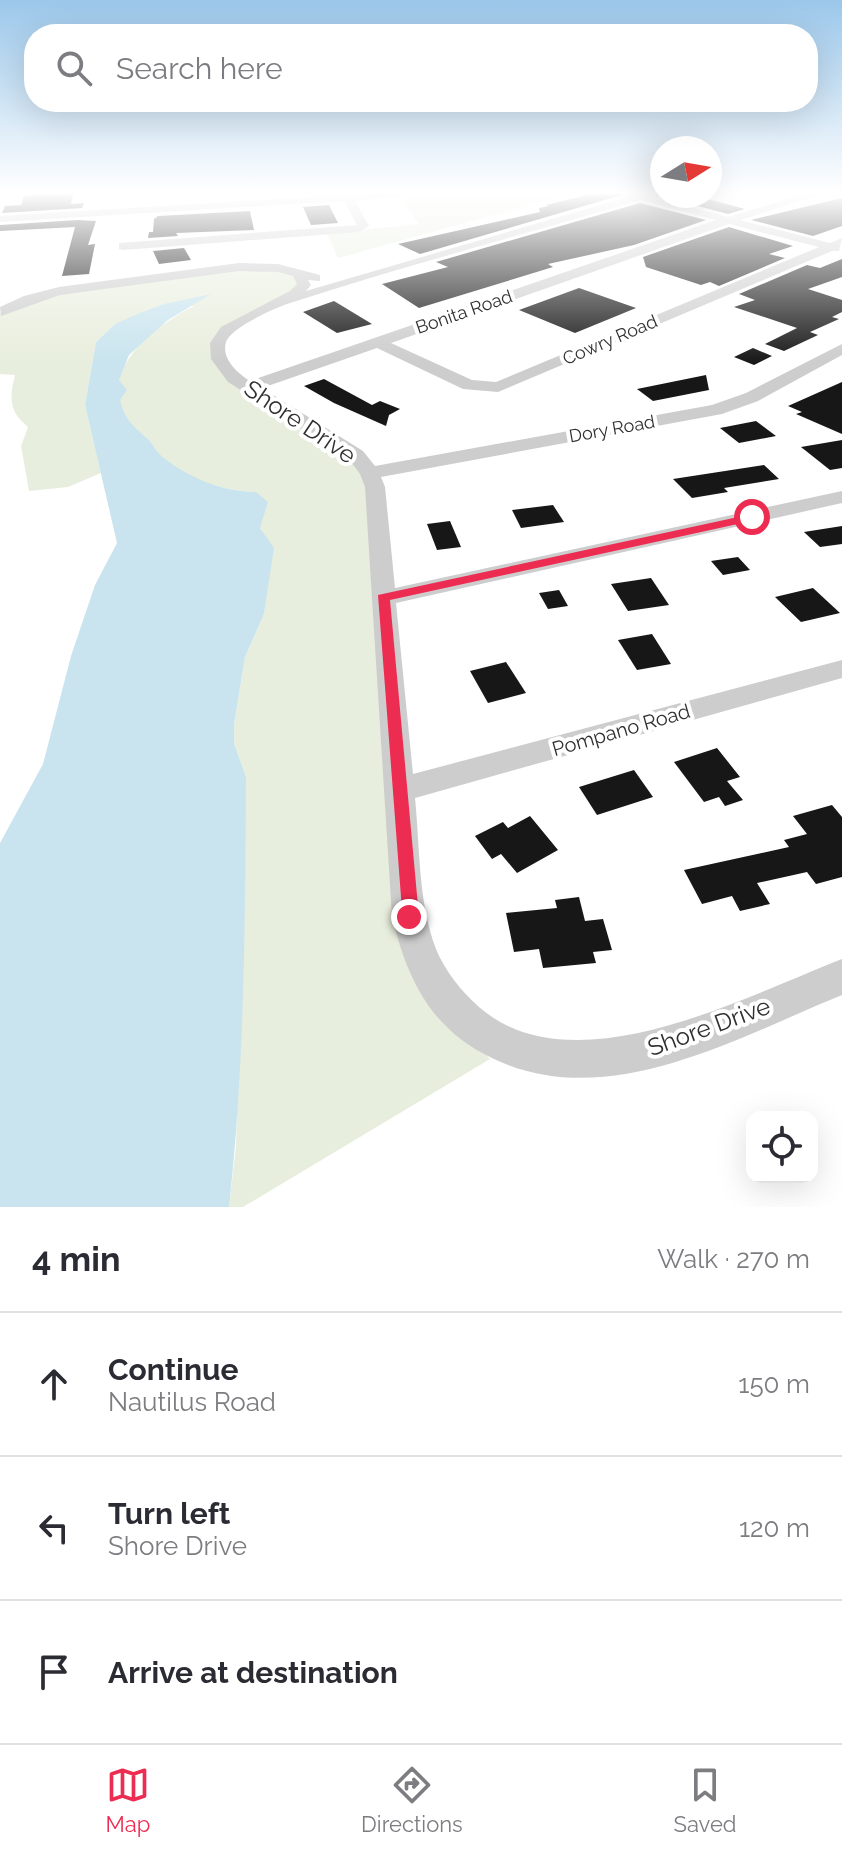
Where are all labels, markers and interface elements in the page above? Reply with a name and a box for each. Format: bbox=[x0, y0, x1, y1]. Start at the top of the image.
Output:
search box bbox=[24, 24, 818, 112]
icon: search bbox=[52, 46, 96, 90]
text: Search here bbox=[116, 51, 283, 86]
north arrow bbox=[650, 136, 722, 208]
street label: Bonita Road bbox=[413, 285, 515, 338]
street label: Cowry Road bbox=[559, 310, 660, 369]
street label: Shore Drive bbox=[239, 374, 362, 469]
street label: Dory Road bbox=[567, 411, 657, 446]
route start bbox=[734, 499, 770, 535]
street label: Pompano Road bbox=[549, 699, 693, 761]
route end bbox=[391, 899, 427, 935]
street label: Shore Drive bbox=[644, 991, 774, 1062]
map controls bbox=[746, 1111, 818, 1183]
button: locate bbox=[746, 1111, 818, 1183]
text: 4 min bbox=[32, 1239, 120, 1279]
text: Walk · 270 m bbox=[657, 1244, 810, 1274]
text: Continue bbox=[108, 1352, 239, 1387]
icon: ahead bbox=[32, 1362, 76, 1406]
text: 150 m bbox=[738, 1369, 810, 1399]
text: Nautilus Road bbox=[108, 1387, 276, 1417]
text: Turn left bbox=[108, 1496, 230, 1531]
icon: left bbox=[32, 1506, 76, 1550]
text: 120 m bbox=[739, 1513, 810, 1543]
text: Shore Drive bbox=[108, 1531, 247, 1561]
icon: arrive bbox=[32, 1650, 76, 1694]
text: Arrive at destination bbox=[108, 1655, 398, 1690]
tab: Map bbox=[105, 1763, 150, 1837]
tab: Directions bbox=[361, 1763, 463, 1837]
tab: Saved bbox=[674, 1763, 737, 1837]

